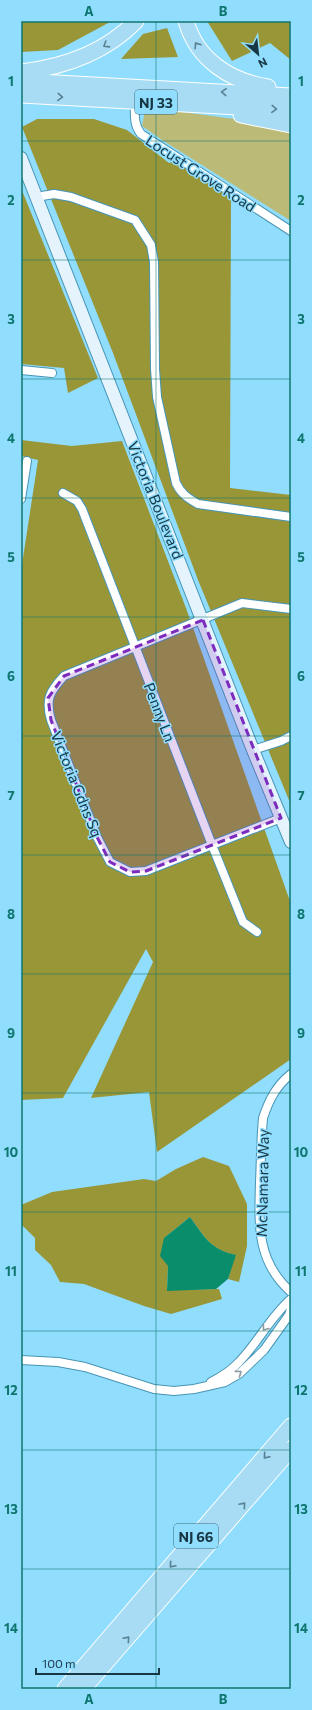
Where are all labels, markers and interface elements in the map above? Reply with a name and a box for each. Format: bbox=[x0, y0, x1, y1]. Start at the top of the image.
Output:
text: A bbox=[84, 3, 94, 19]
text: B bbox=[219, 3, 228, 19]
north arrow bbox=[238, 34, 278, 74]
one-way arrow bbox=[103, 40, 110, 47]
one-way arrow bbox=[194, 42, 201, 49]
text: N bbox=[256, 56, 270, 71]
text: 1 bbox=[8, 73, 14, 89]
text: 1 bbox=[298, 73, 304, 89]
one-way arrow bbox=[221, 88, 227, 96]
road number: NJ 33 bbox=[135, 90, 177, 114]
one-way arrow bbox=[57, 92, 63, 101]
one-way arrow bbox=[271, 104, 277, 113]
street label: Locust Grove Road bbox=[142, 131, 260, 215]
text: 2 bbox=[7, 192, 15, 208]
text: 2 bbox=[297, 192, 305, 208]
text: 3 bbox=[7, 311, 15, 327]
text: 3 bbox=[297, 311, 305, 327]
text: 4 bbox=[7, 430, 15, 446]
text: 4 bbox=[297, 430, 305, 446]
street label: Victoria Boulevard bbox=[124, 438, 188, 562]
text: 5 bbox=[7, 549, 15, 565]
text: 5 bbox=[297, 549, 305, 565]
text: 6 bbox=[7, 668, 15, 684]
text: 6 bbox=[297, 668, 305, 684]
street label: Penny Ln bbox=[141, 680, 179, 744]
street label: Victoria Gdns Sq bbox=[48, 728, 106, 840]
text: 7 bbox=[7, 787, 15, 803]
text: 7 bbox=[297, 787, 305, 803]
text: 8 bbox=[7, 906, 15, 922]
text: 8 bbox=[297, 906, 305, 922]
text: 9 bbox=[7, 1025, 15, 1041]
text: 9 bbox=[297, 1025, 305, 1041]
street label: McNamara Way bbox=[252, 1128, 272, 1237]
text: 10 bbox=[4, 1144, 19, 1160]
text: 10 bbox=[294, 1144, 309, 1160]
text: 11 bbox=[5, 1263, 17, 1279]
text: 11 bbox=[295, 1263, 307, 1279]
one-way arrow bbox=[263, 1324, 270, 1331]
one-way arrow bbox=[235, 1371, 242, 1378]
text: 12 bbox=[4, 1382, 18, 1398]
text: 12 bbox=[294, 1382, 308, 1398]
one-way arrow bbox=[263, 1451, 270, 1458]
text: 13 bbox=[4, 1501, 18, 1517]
text: 13 bbox=[294, 1501, 308, 1517]
one-way arrow bbox=[239, 1502, 246, 1509]
road number: NJ 66 bbox=[174, 1524, 218, 1548]
one-way arrow bbox=[169, 1560, 176, 1567]
text: 14 bbox=[4, 1620, 18, 1636]
text: 14 bbox=[294, 1620, 308, 1636]
one-way arrow bbox=[122, 1636, 129, 1643]
scale bar bbox=[36, 1650, 159, 1676]
text: 100 m bbox=[42, 1656, 76, 1670]
text: A bbox=[84, 1691, 94, 1707]
text: B bbox=[219, 1691, 228, 1707]

